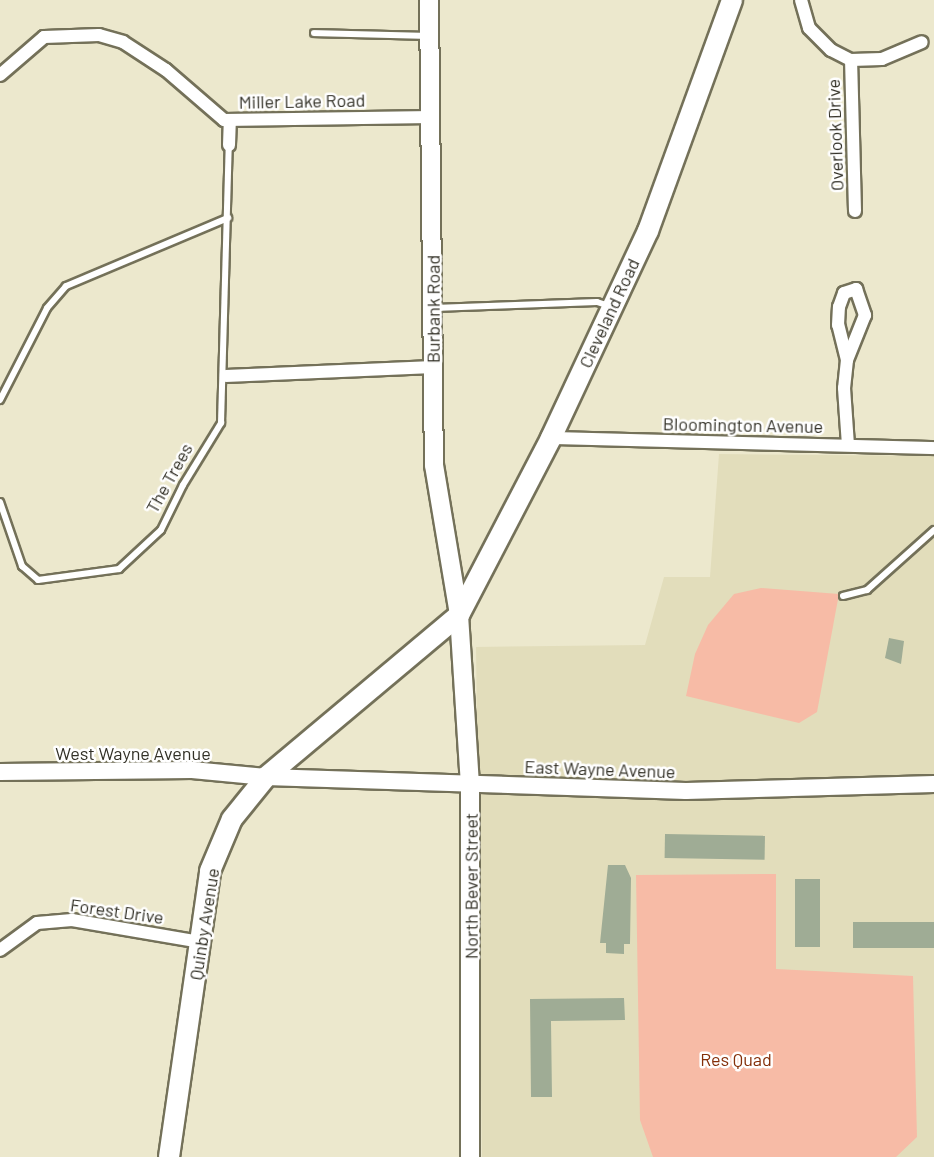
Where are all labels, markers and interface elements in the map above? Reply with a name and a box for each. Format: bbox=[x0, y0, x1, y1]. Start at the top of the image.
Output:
street label: Overlook Drive bbox=[822, 79, 848, 191]
street label: Miller Lake Road bbox=[239, 89, 365, 113]
street label: Burbank Road bbox=[422, 255, 444, 363]
street label: Cleveland Road bbox=[574, 255, 644, 371]
street label: Bloomington Avenue bbox=[663, 413, 823, 437]
street label: The Trees bbox=[141, 439, 197, 517]
street label: West Wayne Avenue bbox=[55, 742, 211, 764]
street label: East Wayne Avenue bbox=[524, 756, 676, 782]
street label: North Bever Street bbox=[460, 813, 482, 959]
street label: Quinby Avenue bbox=[184, 866, 224, 982]
street label: Forest Drive bbox=[69, 894, 165, 928]
park label: Res Quad bbox=[700, 1048, 772, 1070]

